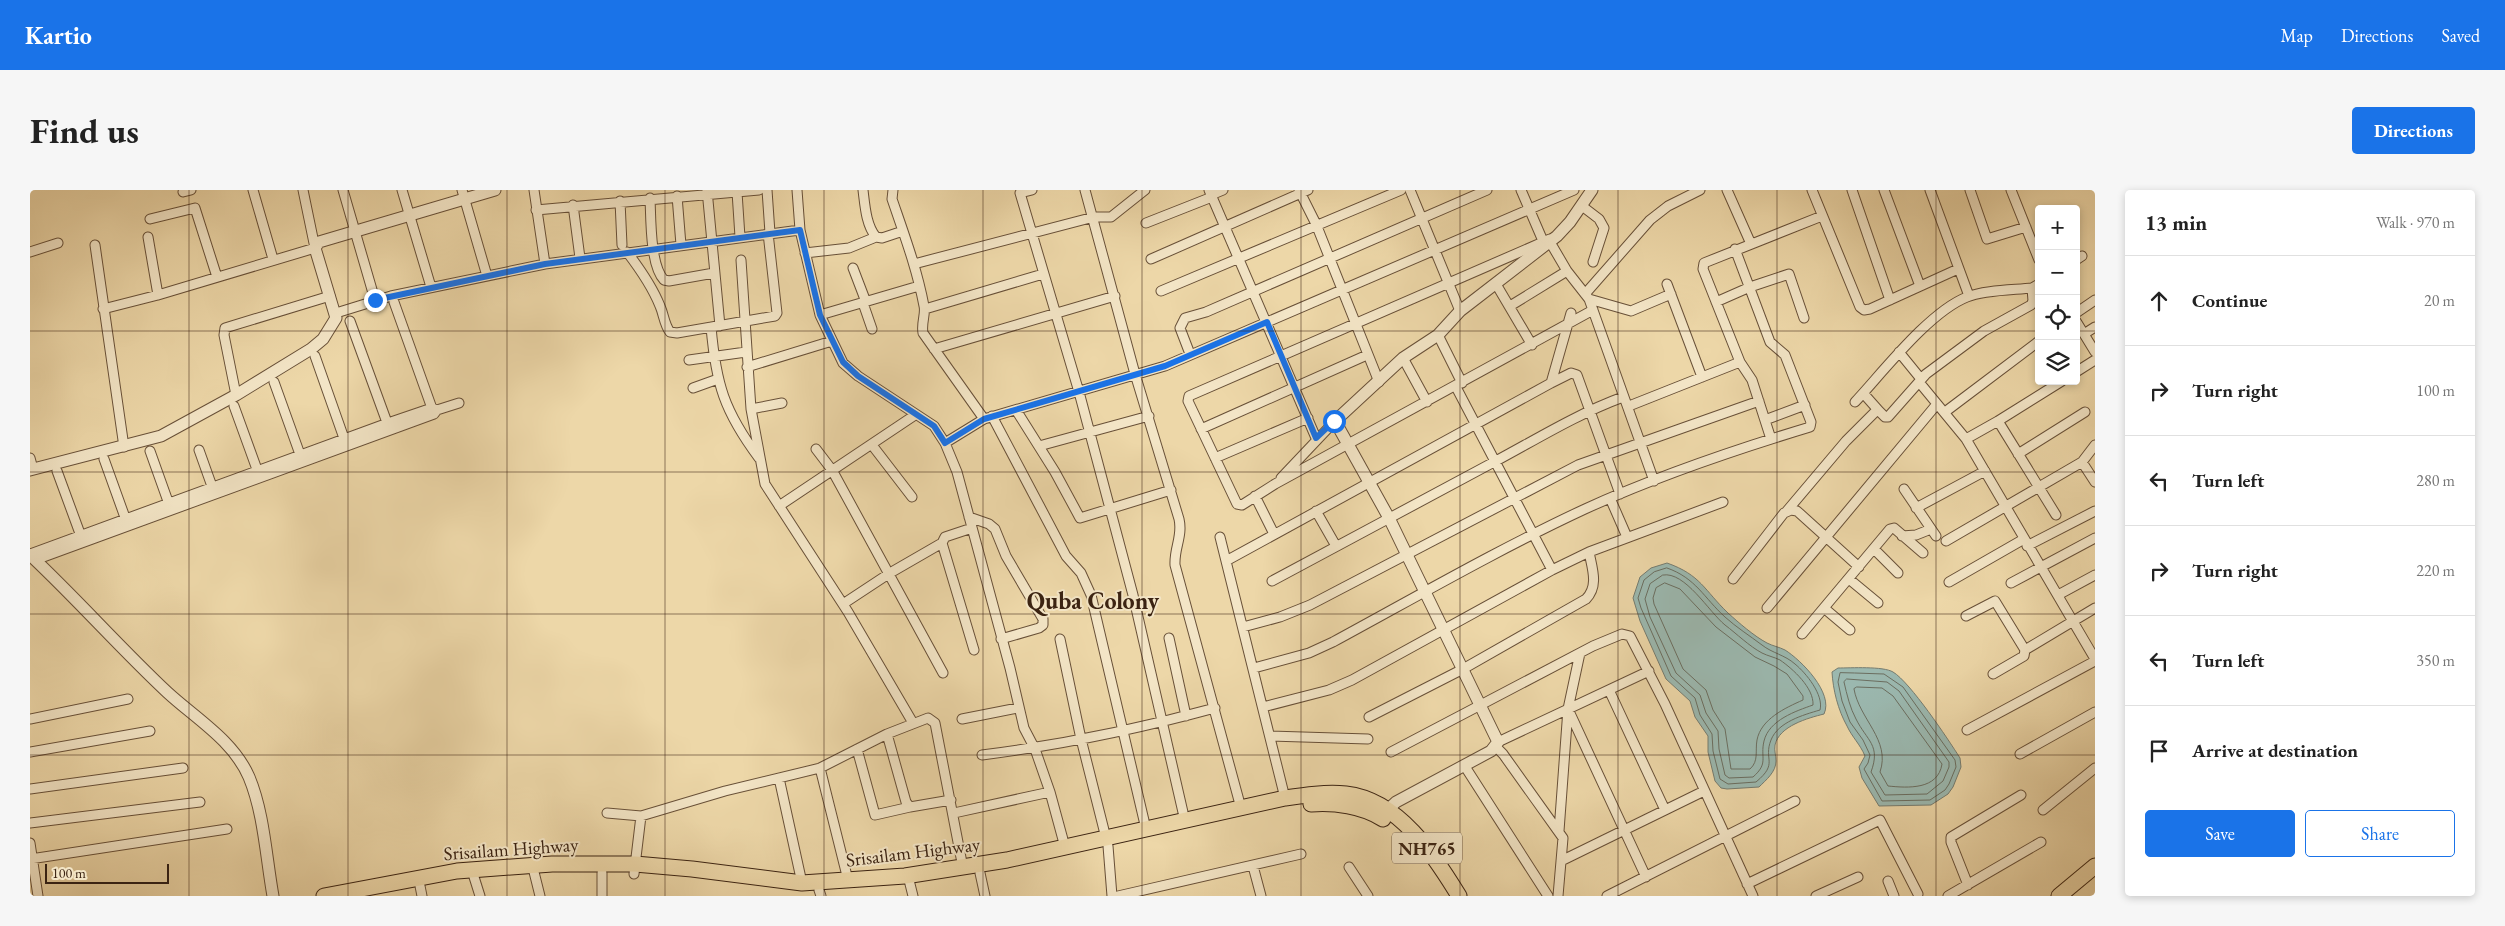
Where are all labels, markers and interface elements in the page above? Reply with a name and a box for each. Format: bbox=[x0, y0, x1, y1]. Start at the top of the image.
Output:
text: Kartio bbox=[25, 20, 92, 51]
text: Map bbox=[2281, 24, 2313, 47]
text: Directions bbox=[2341, 24, 2413, 47]
text: Saved bbox=[2441, 24, 2480, 47]
button: Directions bbox=[2352, 107, 2475, 154]
text: Find us bbox=[30, 108, 139, 153]
map controls bbox=[2035, 205, 2080, 385]
button: + bbox=[2035, 205, 2080, 250]
text: 13 min bbox=[2145, 209, 2207, 236]
text: Walk · 970 m bbox=[2376, 212, 2455, 233]
button: − bbox=[2035, 250, 2080, 295]
icon: ahead bbox=[2145, 287, 2173, 315]
text: Continue bbox=[2192, 288, 2267, 313]
route end bbox=[364, 289, 387, 312]
text: 20 m bbox=[2424, 290, 2455, 311]
button: locate bbox=[2035, 295, 2080, 340]
button: layers bbox=[2035, 340, 2080, 385]
icon: right bbox=[2145, 377, 2173, 405]
text: Turn right bbox=[2192, 378, 2278, 403]
text: 100 m bbox=[2416, 380, 2455, 401]
route start bbox=[1323, 410, 1346, 433]
icon: left bbox=[2145, 467, 2173, 495]
text: Turn left bbox=[2192, 468, 2264, 493]
text: 280 m bbox=[2416, 470, 2455, 491]
icon: right bbox=[2145, 557, 2173, 585]
text: Turn right bbox=[2192, 558, 2278, 583]
text: 220 m bbox=[2416, 560, 2455, 581]
district label: Quba Colony bbox=[1027, 585, 1160, 617]
icon: left bbox=[2145, 647, 2173, 675]
text: Turn left bbox=[2192, 648, 2264, 673]
text: 350 m bbox=[2416, 650, 2455, 671]
icon: arrive bbox=[2145, 737, 2173, 765]
text: Arrive at destination bbox=[2192, 738, 2358, 763]
button: Save bbox=[2145, 810, 2295, 857]
button: Share bbox=[2305, 810, 2455, 857]
street label: Srisailam Highway bbox=[844, 831, 982, 873]
street label: Srisailam Highway bbox=[443, 832, 580, 866]
road number: NH765 bbox=[1392, 832, 1462, 864]
scale bar bbox=[45, 861, 169, 884]
text: 100 m bbox=[52, 864, 86, 882]

